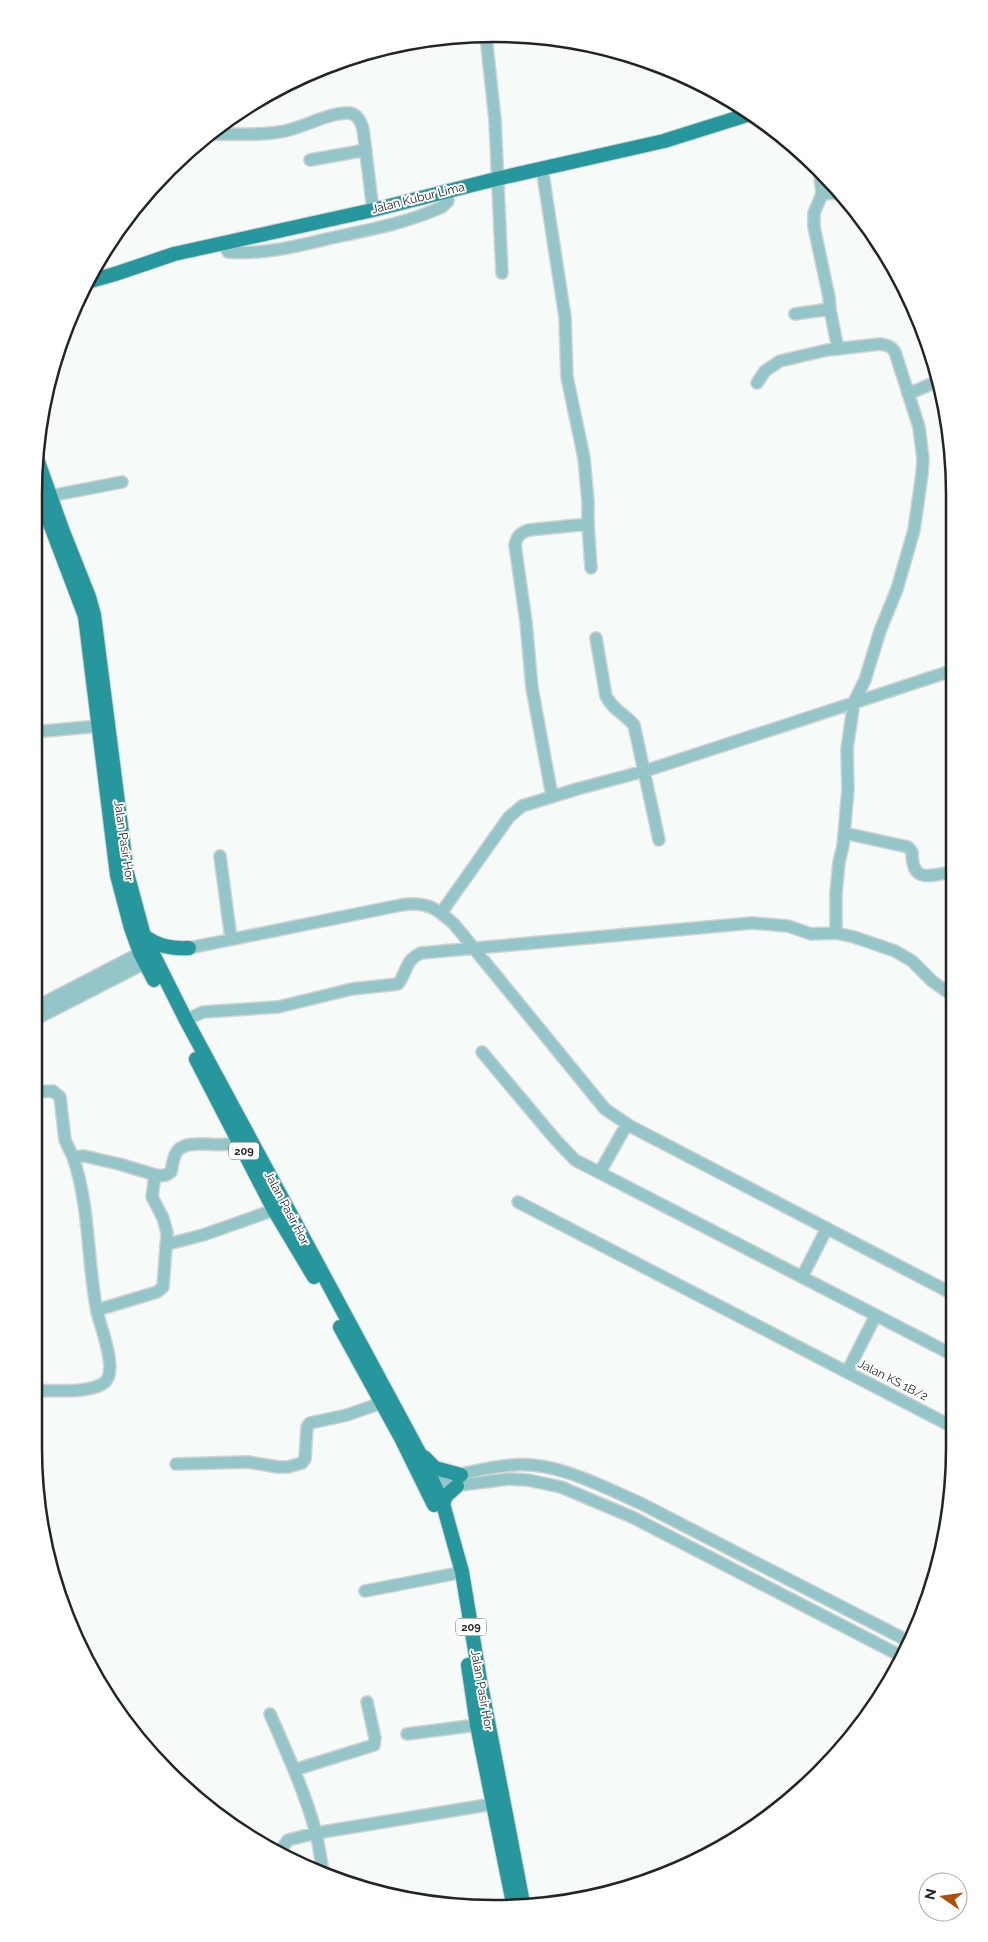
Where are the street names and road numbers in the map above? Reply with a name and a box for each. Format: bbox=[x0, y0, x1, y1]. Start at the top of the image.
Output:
street label: Jalan Kubur Lima bbox=[370, 180, 466, 216]
street label: Jalan Pasir Hor bbox=[111, 800, 137, 883]
road number: 209 bbox=[229, 1142, 259, 1160]
street label: Jalan Pasir Hor bbox=[262, 1169, 313, 1248]
street label: Jalan KS 1B/2 bbox=[856, 1356, 930, 1404]
road number: 209 bbox=[456, 1618, 486, 1635]
street label: Jalan Pasir Hor bbox=[468, 1649, 496, 1732]

